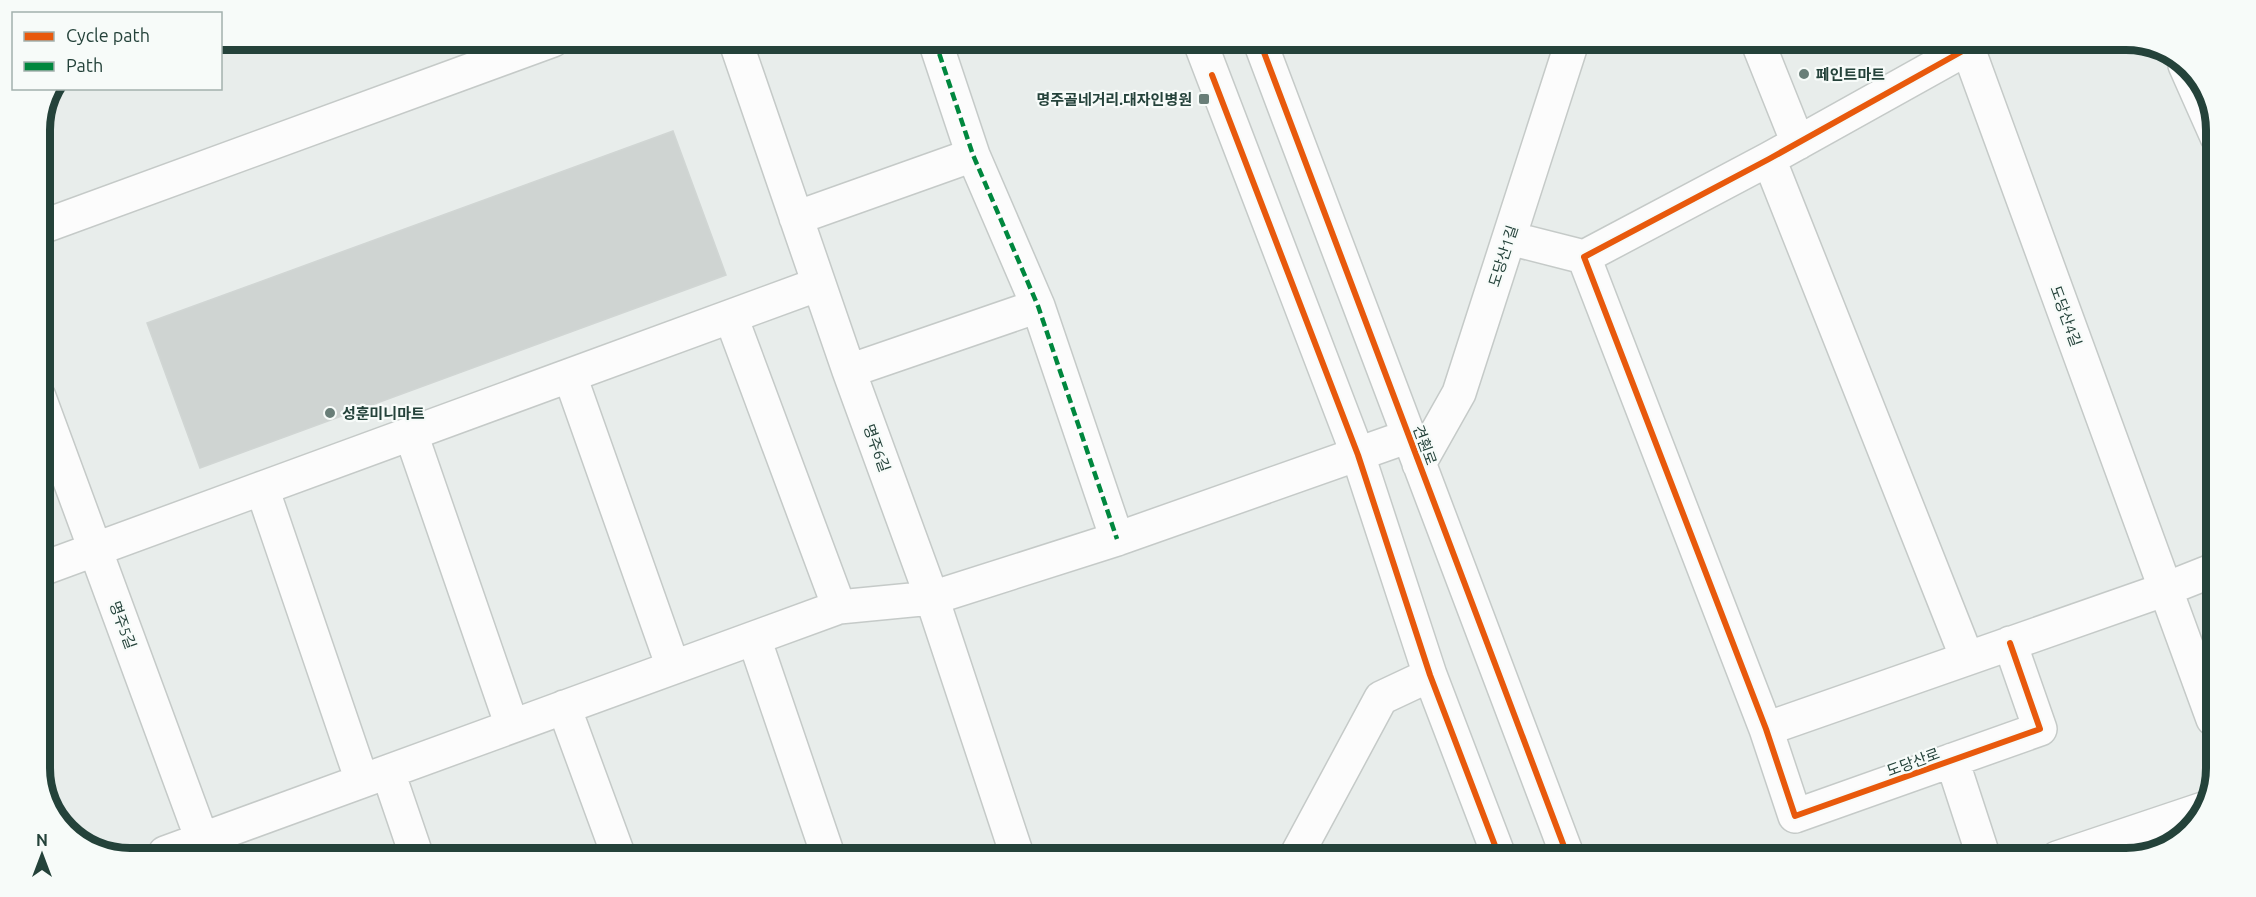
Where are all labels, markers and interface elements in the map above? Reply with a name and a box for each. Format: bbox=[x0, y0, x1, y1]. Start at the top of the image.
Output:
legend bbox=[12, 12, 222, 90]
text: Cycle path bbox=[66, 25, 150, 45]
text: Path bbox=[66, 55, 103, 75]
place label: 페인트마트 bbox=[1816, 66, 1885, 83]
marker: 페인트마트 bbox=[1797, 67, 1811, 81]
place label: 명주골네거리.대자인병원 bbox=[1037, 91, 1192, 108]
marker: 명주골네거리.대자인병원 bbox=[1197, 92, 1211, 106]
street label: 도당산1길 bbox=[1485, 223, 1521, 289]
street label: 도당산4길 bbox=[2047, 283, 2085, 349]
place label: 성훈미니마트 bbox=[342, 405, 425, 422]
marker: 성훈미니마트 bbox=[323, 406, 337, 420]
street label: 명주6길 bbox=[860, 422, 894, 474]
street label: 견훤로 bbox=[1410, 423, 1440, 467]
street label: 명주5길 bbox=[106, 599, 140, 651]
street label: 도당산로 bbox=[1884, 745, 1942, 779]
north arrow bbox=[12, 825, 72, 885]
text: N bbox=[36, 831, 48, 849]

